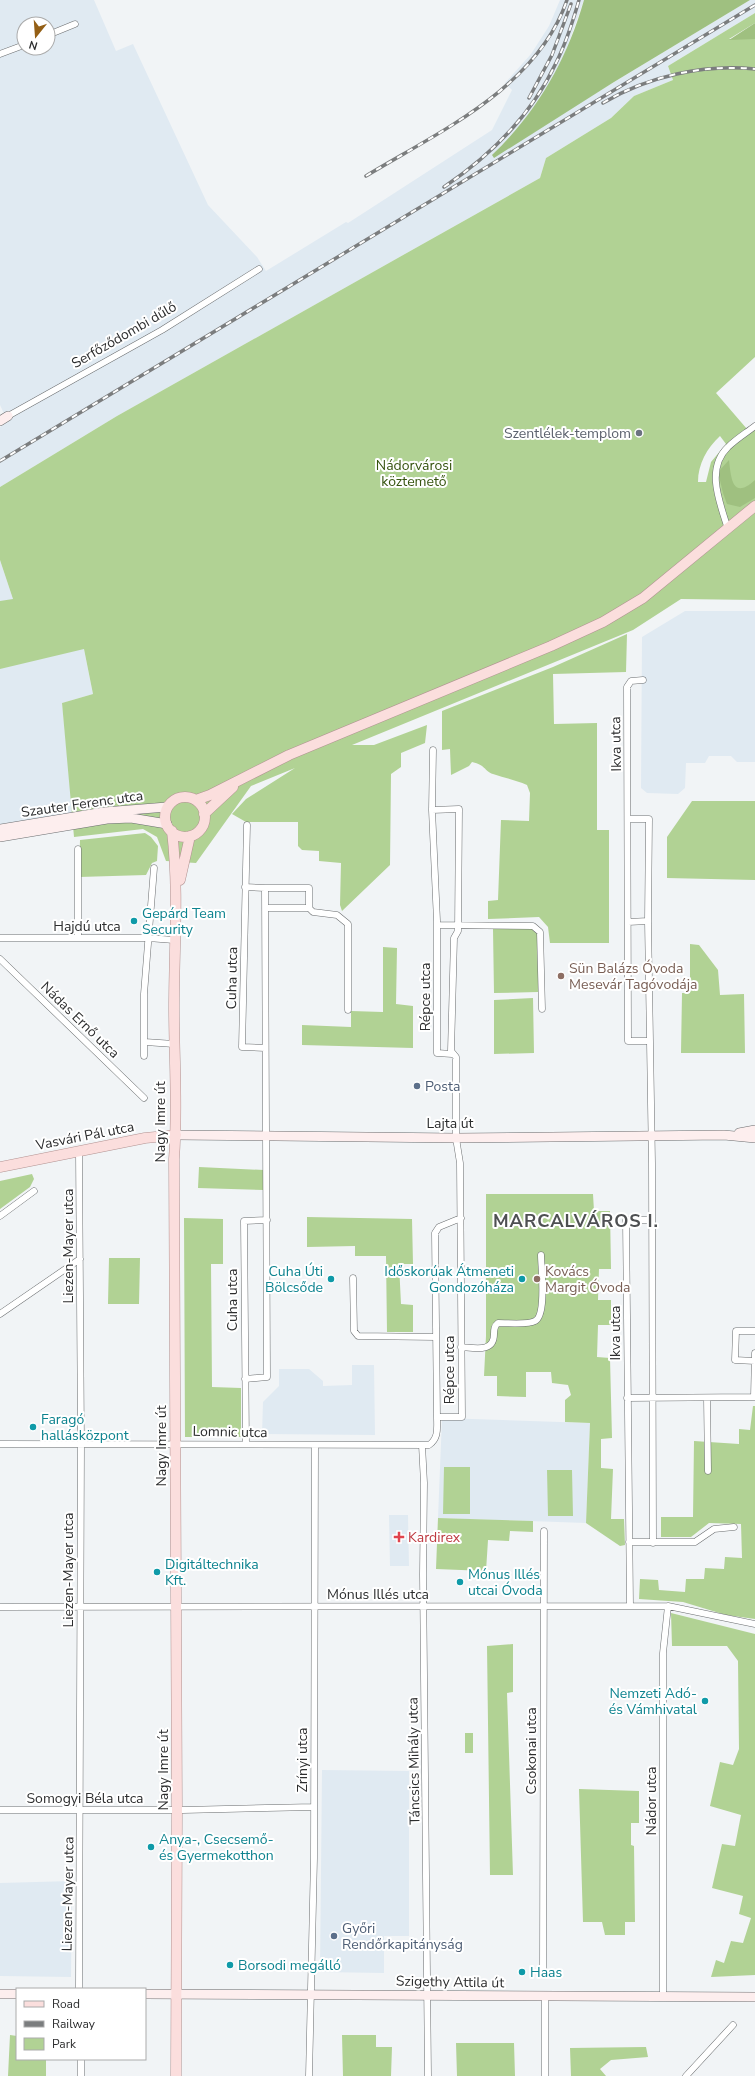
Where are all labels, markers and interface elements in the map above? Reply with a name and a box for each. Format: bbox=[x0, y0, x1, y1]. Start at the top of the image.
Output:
north arrow bbox=[16, 16, 56, 56]
text: N bbox=[27, 37, 39, 53]
street label: Serfőződombi dűlő bbox=[68, 297, 180, 373]
place label: Szentlélek-templom bbox=[504, 424, 631, 443]
marker: Szentlélek-templom bbox=[634, 428, 644, 438]
park label: Nádorvárosi köztemető bbox=[376, 456, 452, 491]
street label: Ikva utca bbox=[606, 716, 626, 772]
street label: Szauter Ferenc utca bbox=[20, 786, 144, 822]
place label: Gepárd Team Security bbox=[142, 904, 226, 939]
marker: Gepárd Team Security bbox=[129, 916, 139, 926]
street label: Hajdú utca bbox=[53, 917, 121, 936]
street label: Cuha utca bbox=[222, 947, 242, 1009]
place label: Sün Balázs Óvoda Mesevár Tagóvodája bbox=[569, 959, 697, 994]
street label: Répce utca bbox=[416, 963, 435, 1031]
marker: Sün Balázs Óvoda Mesevár Tagóvodája bbox=[556, 971, 566, 981]
street label: Nádas Ernő utca bbox=[36, 977, 124, 1063]
place label: Posta bbox=[425, 1077, 460, 1096]
street label: Nagy Imre út bbox=[151, 1081, 170, 1163]
marker: Posta bbox=[412, 1081, 422, 1091]
street label: Lajta út bbox=[427, 1114, 474, 1133]
street label: Vasvári Pál utca bbox=[33, 1117, 136, 1155]
street label: Liezen-Mayer utca bbox=[59, 1189, 78, 1303]
district label: MARCALVÁROS I. bbox=[493, 1209, 659, 1233]
place label: Cuha Úti Bölcsőde bbox=[265, 1262, 323, 1297]
place label: Időskorúak Átmeneti Gondozóháza bbox=[384, 1262, 514, 1297]
place label: Kovács Margit Óvoda bbox=[545, 1262, 630, 1297]
street label: Cuha utca bbox=[223, 1269, 242, 1331]
marker: Cuha Úti Bölcsőde bbox=[326, 1274, 336, 1284]
marker: Időskorúak Átmeneti Gondozóháza bbox=[517, 1274, 527, 1284]
marker: Kovács Margit Óvoda bbox=[532, 1274, 542, 1284]
street label: Ikva utca bbox=[606, 1306, 625, 1360]
street label: Répce utca bbox=[440, 1336, 459, 1404]
street label: Nagy Imre út bbox=[152, 1405, 171, 1487]
place label: Faragó hallásközpont bbox=[41, 1410, 129, 1445]
marker: Faragó hallásközpont bbox=[28, 1422, 38, 1432]
street label: Lomnic utca bbox=[192, 1422, 268, 1442]
street label: Liezen-Mayer utca bbox=[59, 1513, 78, 1627]
place label: Kardirex bbox=[408, 1528, 461, 1547]
marker: Kardirex bbox=[393, 1531, 405, 1543]
place label: Digitáltechnika Kft. bbox=[165, 1555, 259, 1590]
place label: Mónus Illés utcai Óvoda bbox=[468, 1565, 543, 1600]
marker: Digitáltechnika Kft. bbox=[152, 1567, 162, 1577]
marker: Mónus Illés utcai Óvoda bbox=[455, 1577, 465, 1587]
street label: Mónus Illés utca bbox=[327, 1585, 429, 1604]
place label: Nemzeti Adó- és Vámhivatal bbox=[609, 1684, 698, 1719]
marker: Nemzeti Adó- és Vámhivatal bbox=[700, 1696, 710, 1706]
street label: Táncsics Mihály utca bbox=[403, 1697, 425, 1825]
street label: Csokonai utca bbox=[522, 1707, 541, 1795]
street label: Zrínyi utca bbox=[293, 1728, 312, 1792]
street label: Nagy Imre út bbox=[154, 1729, 173, 1811]
street label: Nádor utca bbox=[642, 1767, 661, 1835]
street label: Somogyi Béla utca bbox=[26, 1789, 144, 1808]
place label: Anya-, Csecsemő- és Gyermekotthon bbox=[159, 1830, 274, 1865]
street label: Liezen-Mayer utca bbox=[57, 1836, 79, 1952]
marker: Anya-, Csecsemő- és Gyermekotthon bbox=[146, 1842, 156, 1852]
place label: Győri Rendőrkapitányság bbox=[342, 1919, 463, 1954]
marker: Győri Rendőrkapitányság bbox=[329, 1931, 339, 1941]
place label: Borsodi megálló bbox=[238, 1956, 341, 1975]
marker: Borsodi megálló bbox=[225, 1960, 235, 1970]
place label: Haas bbox=[530, 1963, 562, 1982]
marker: Haas bbox=[517, 1967, 527, 1977]
street label: Szigethy Attila út bbox=[396, 1972, 504, 1992]
legend bbox=[16, 1988, 146, 2060]
text: Road bbox=[52, 1996, 80, 2012]
text: Railway bbox=[52, 2016, 96, 2032]
text: Park bbox=[52, 2036, 77, 2052]

